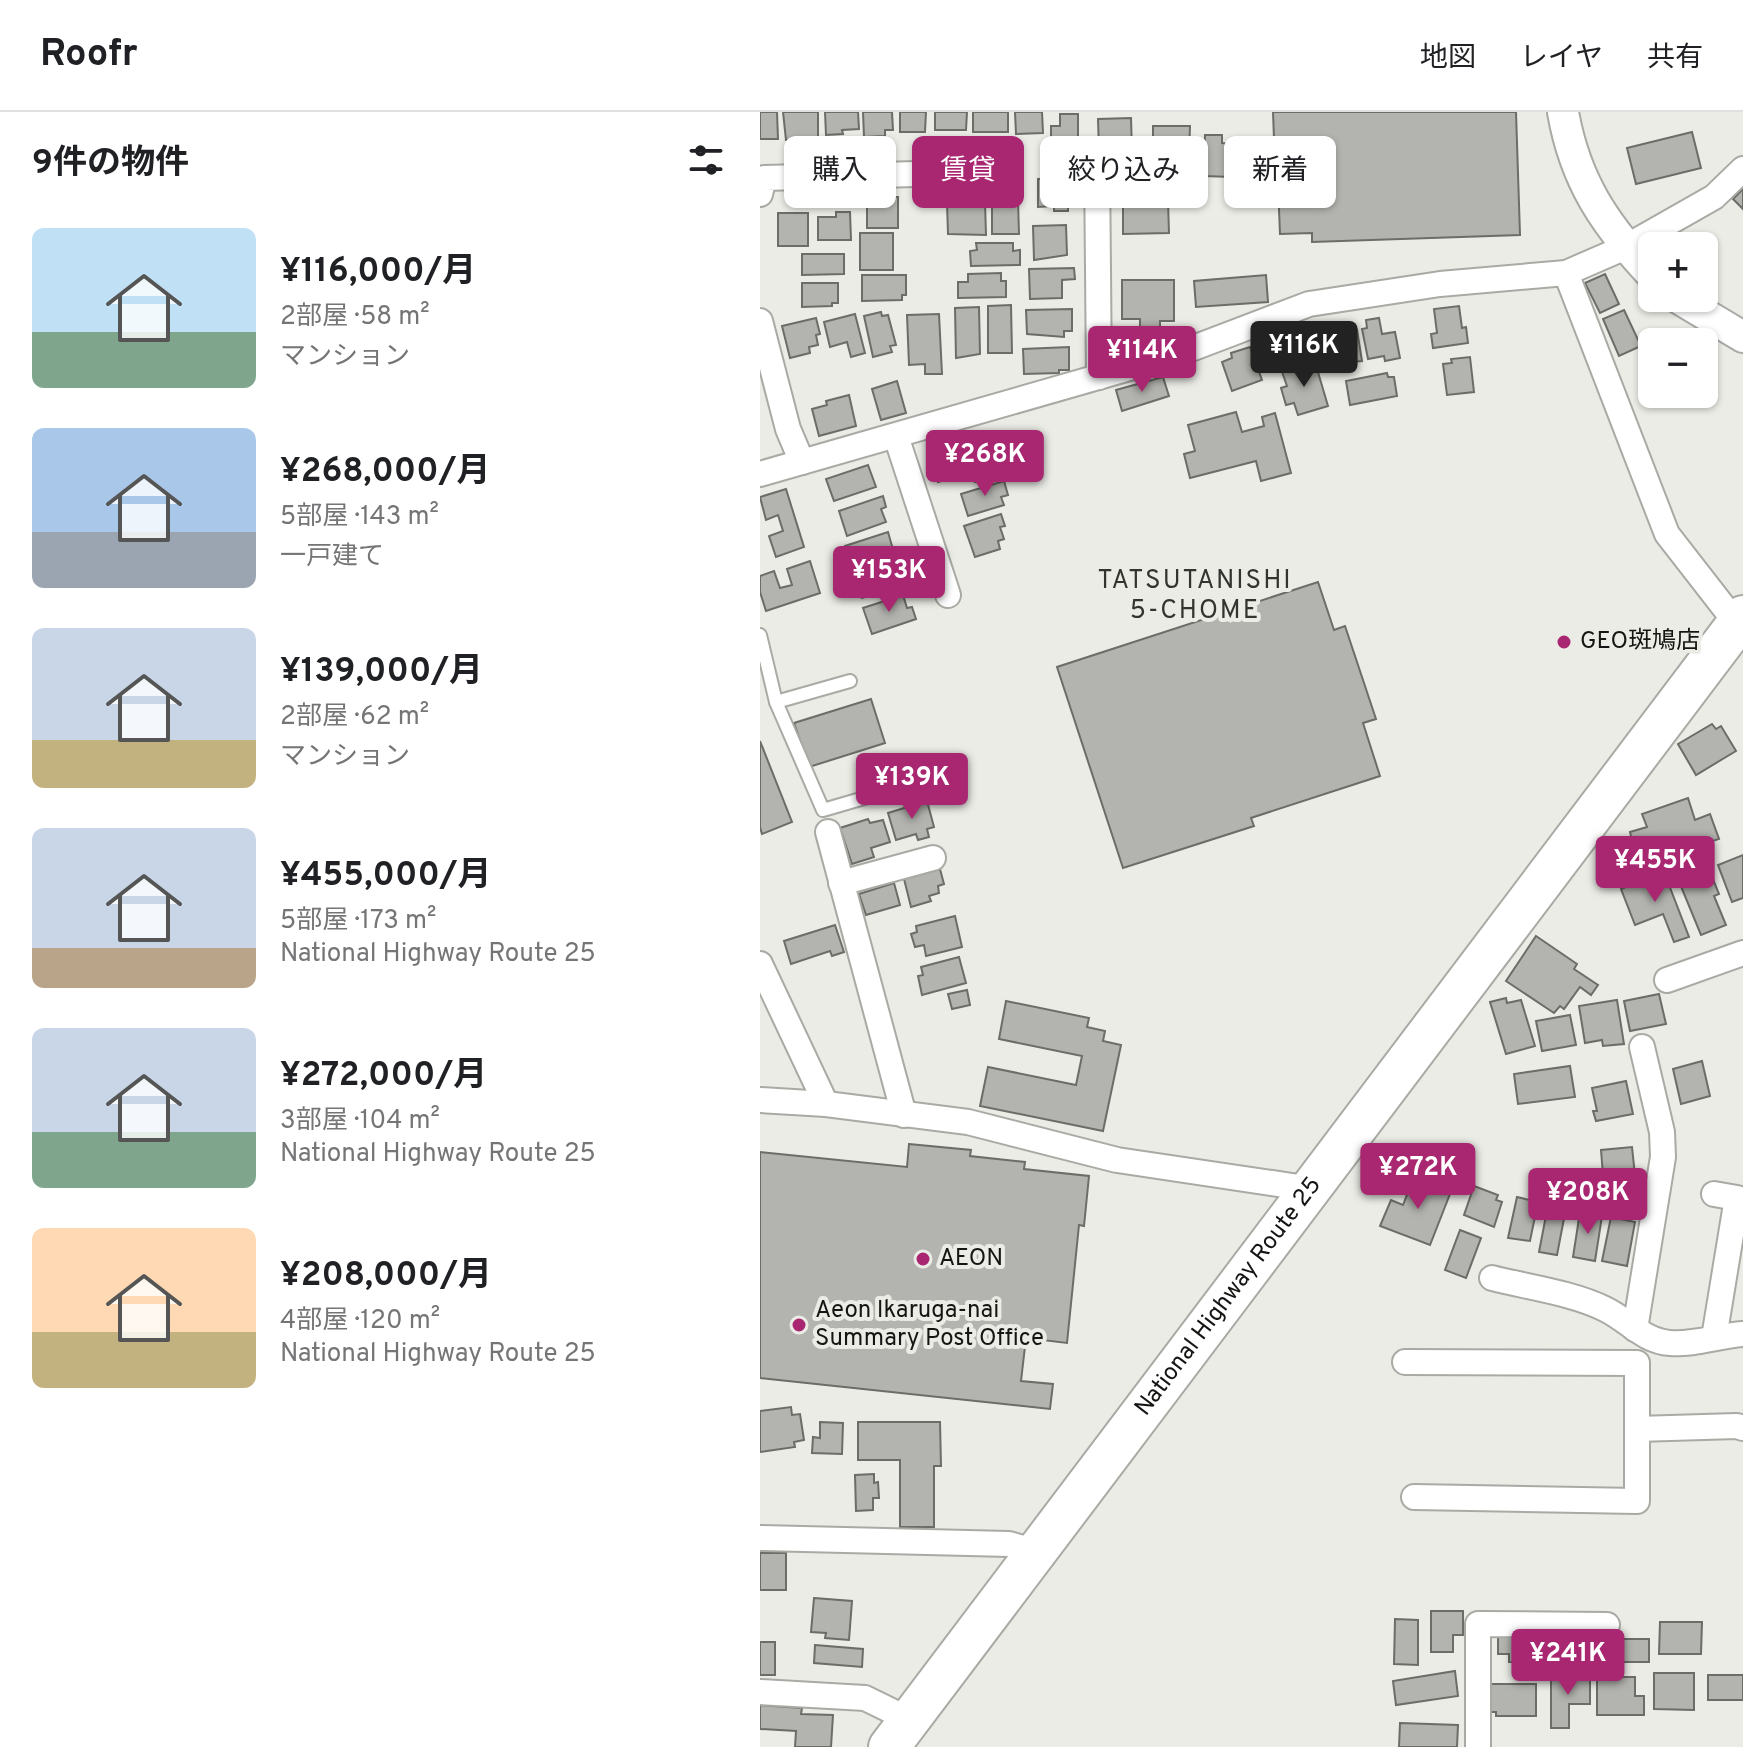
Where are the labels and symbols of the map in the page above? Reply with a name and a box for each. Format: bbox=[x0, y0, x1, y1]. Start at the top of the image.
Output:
pin: ¥116K bbox=[1248, 321, 1360, 389]
pin: ¥114K bbox=[1086, 326, 1198, 394]
pin: ¥268K bbox=[929, 430, 1041, 498]
pin: ¥153K bbox=[833, 546, 945, 614]
district label: TATSUTANISHI 5-CHOME bbox=[1097, 565, 1293, 628]
place label: GEO斑鳩店 bbox=[1580, 627, 1700, 657]
marker: GEO斑鳩店 bbox=[1555, 633, 1573, 651]
pin: ¥139K bbox=[856, 753, 968, 821]
pin: ¥455K bbox=[1599, 836, 1711, 904]
pin: ¥272K bbox=[1362, 1143, 1474, 1211]
pin: ¥208K bbox=[1532, 1168, 1644, 1236]
street label: National Highway Route 25 bbox=[1129, 1172, 1329, 1422]
place label: AEON bbox=[939, 1244, 1003, 1274]
marker: AEON bbox=[914, 1250, 932, 1268]
place label: Aeon Ikaruga-nai Summary Post Office bbox=[815, 1296, 1044, 1354]
marker: Aeon Ikaruga-nai Summary Post Office bbox=[790, 1316, 808, 1334]
pin: ¥241K bbox=[1512, 1629, 1624, 1697]

